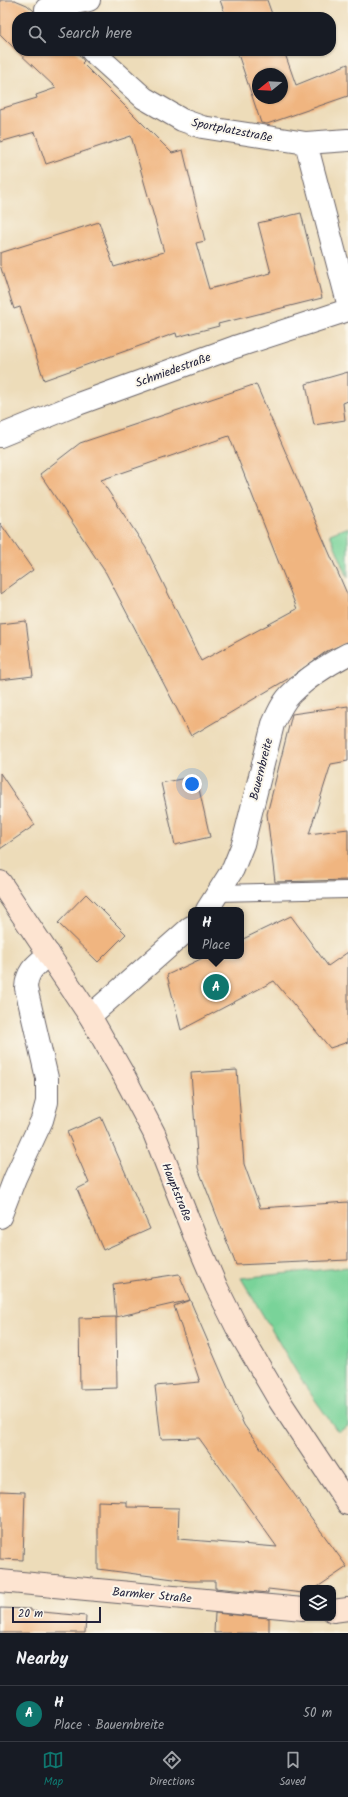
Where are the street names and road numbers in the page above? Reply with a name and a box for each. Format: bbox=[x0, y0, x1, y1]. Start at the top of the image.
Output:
street label: Sportplatzstraße bbox=[190, 113, 275, 148]
street label: Schmiedestraße bbox=[133, 348, 214, 393]
street label: Bauernbreite bbox=[245, 735, 279, 802]
street label: Hauptstraße bbox=[156, 1160, 197, 1225]
street label: Barmker Straße bbox=[111, 1583, 193, 1608]

